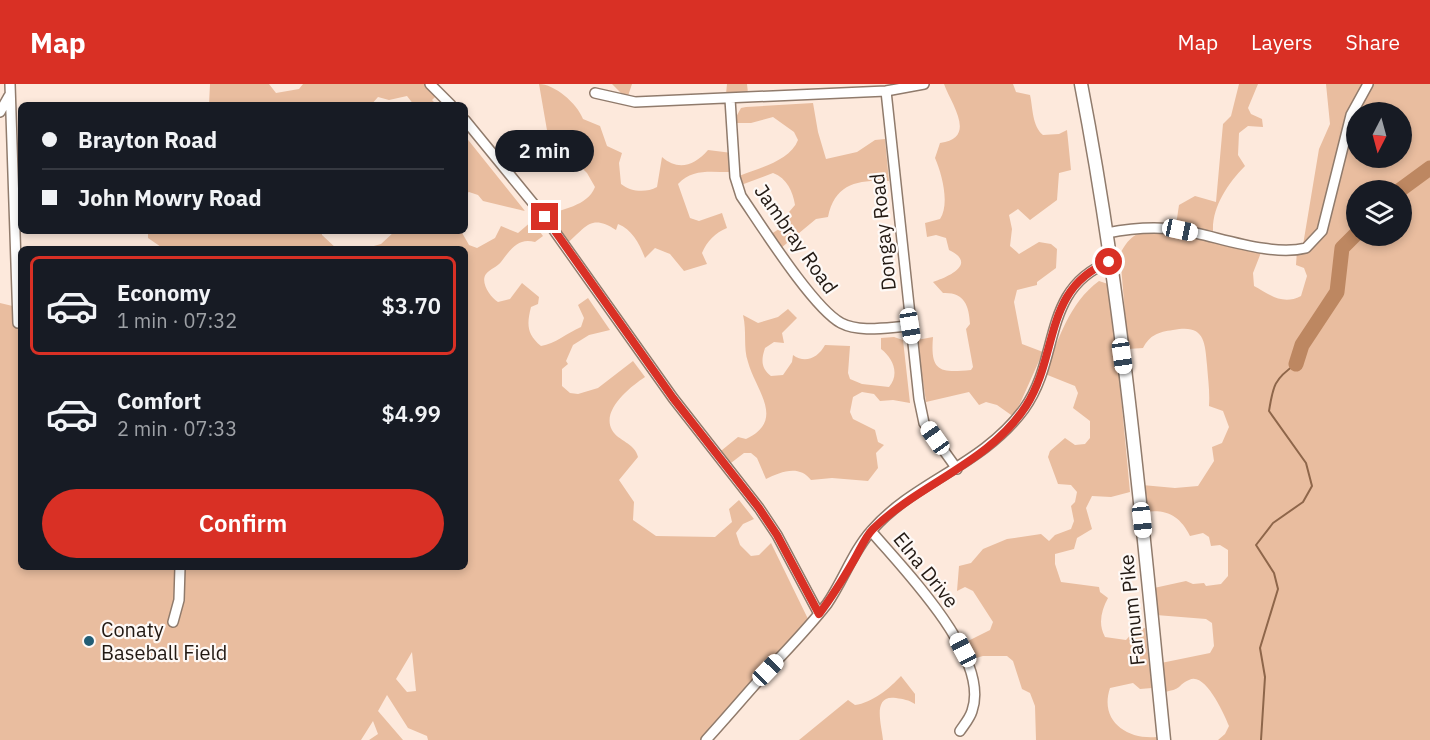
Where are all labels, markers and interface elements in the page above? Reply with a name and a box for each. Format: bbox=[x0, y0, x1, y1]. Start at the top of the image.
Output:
text: Map bbox=[30, 24, 86, 61]
text: Map bbox=[1178, 28, 1218, 56]
text: Layers bbox=[1251, 28, 1313, 56]
text: Share bbox=[1346, 28, 1400, 56]
north arrow bbox=[1346, 102, 1412, 168]
map controls bbox=[1346, 102, 1412, 246]
text: Brayton Road bbox=[78, 125, 217, 154]
callout: 2 min bbox=[496, 130, 594, 172]
text: 2 min bbox=[519, 137, 570, 164]
street label: Dongay Road bbox=[863, 172, 902, 292]
street label: Jambray Road bbox=[749, 178, 844, 299]
button: layers bbox=[1346, 180, 1412, 246]
text: John Mowry Road bbox=[78, 183, 262, 212]
route end bbox=[531, 203, 558, 230]
car bbox=[1161, 217, 1199, 243]
route start bbox=[1095, 248, 1122, 275]
text: Economy bbox=[117, 278, 211, 307]
icon: car bbox=[45, 279, 99, 333]
text: $3.70 bbox=[382, 291, 441, 320]
text: 1 min · 07:32 bbox=[117, 307, 237, 334]
car bbox=[898, 307, 922, 345]
car bbox=[1111, 337, 1133, 375]
text: Comfort bbox=[117, 386, 201, 415]
icon: car bbox=[45, 387, 99, 441]
text: $4.99 bbox=[382, 399, 441, 428]
text: 2 min · 07:33 bbox=[117, 415, 237, 442]
car bbox=[917, 418, 953, 458]
button: Confirm bbox=[42, 489, 444, 558]
car bbox=[1131, 501, 1153, 539]
street label: Elna Drive bbox=[887, 526, 965, 613]
street label: Farnum Pike bbox=[1112, 553, 1151, 667]
place label: Conaty Baseball Field bbox=[101, 616, 227, 666]
car bbox=[947, 630, 979, 670]
marker: Conaty Baseball Field bbox=[82, 634, 96, 648]
car bbox=[749, 651, 787, 689]

